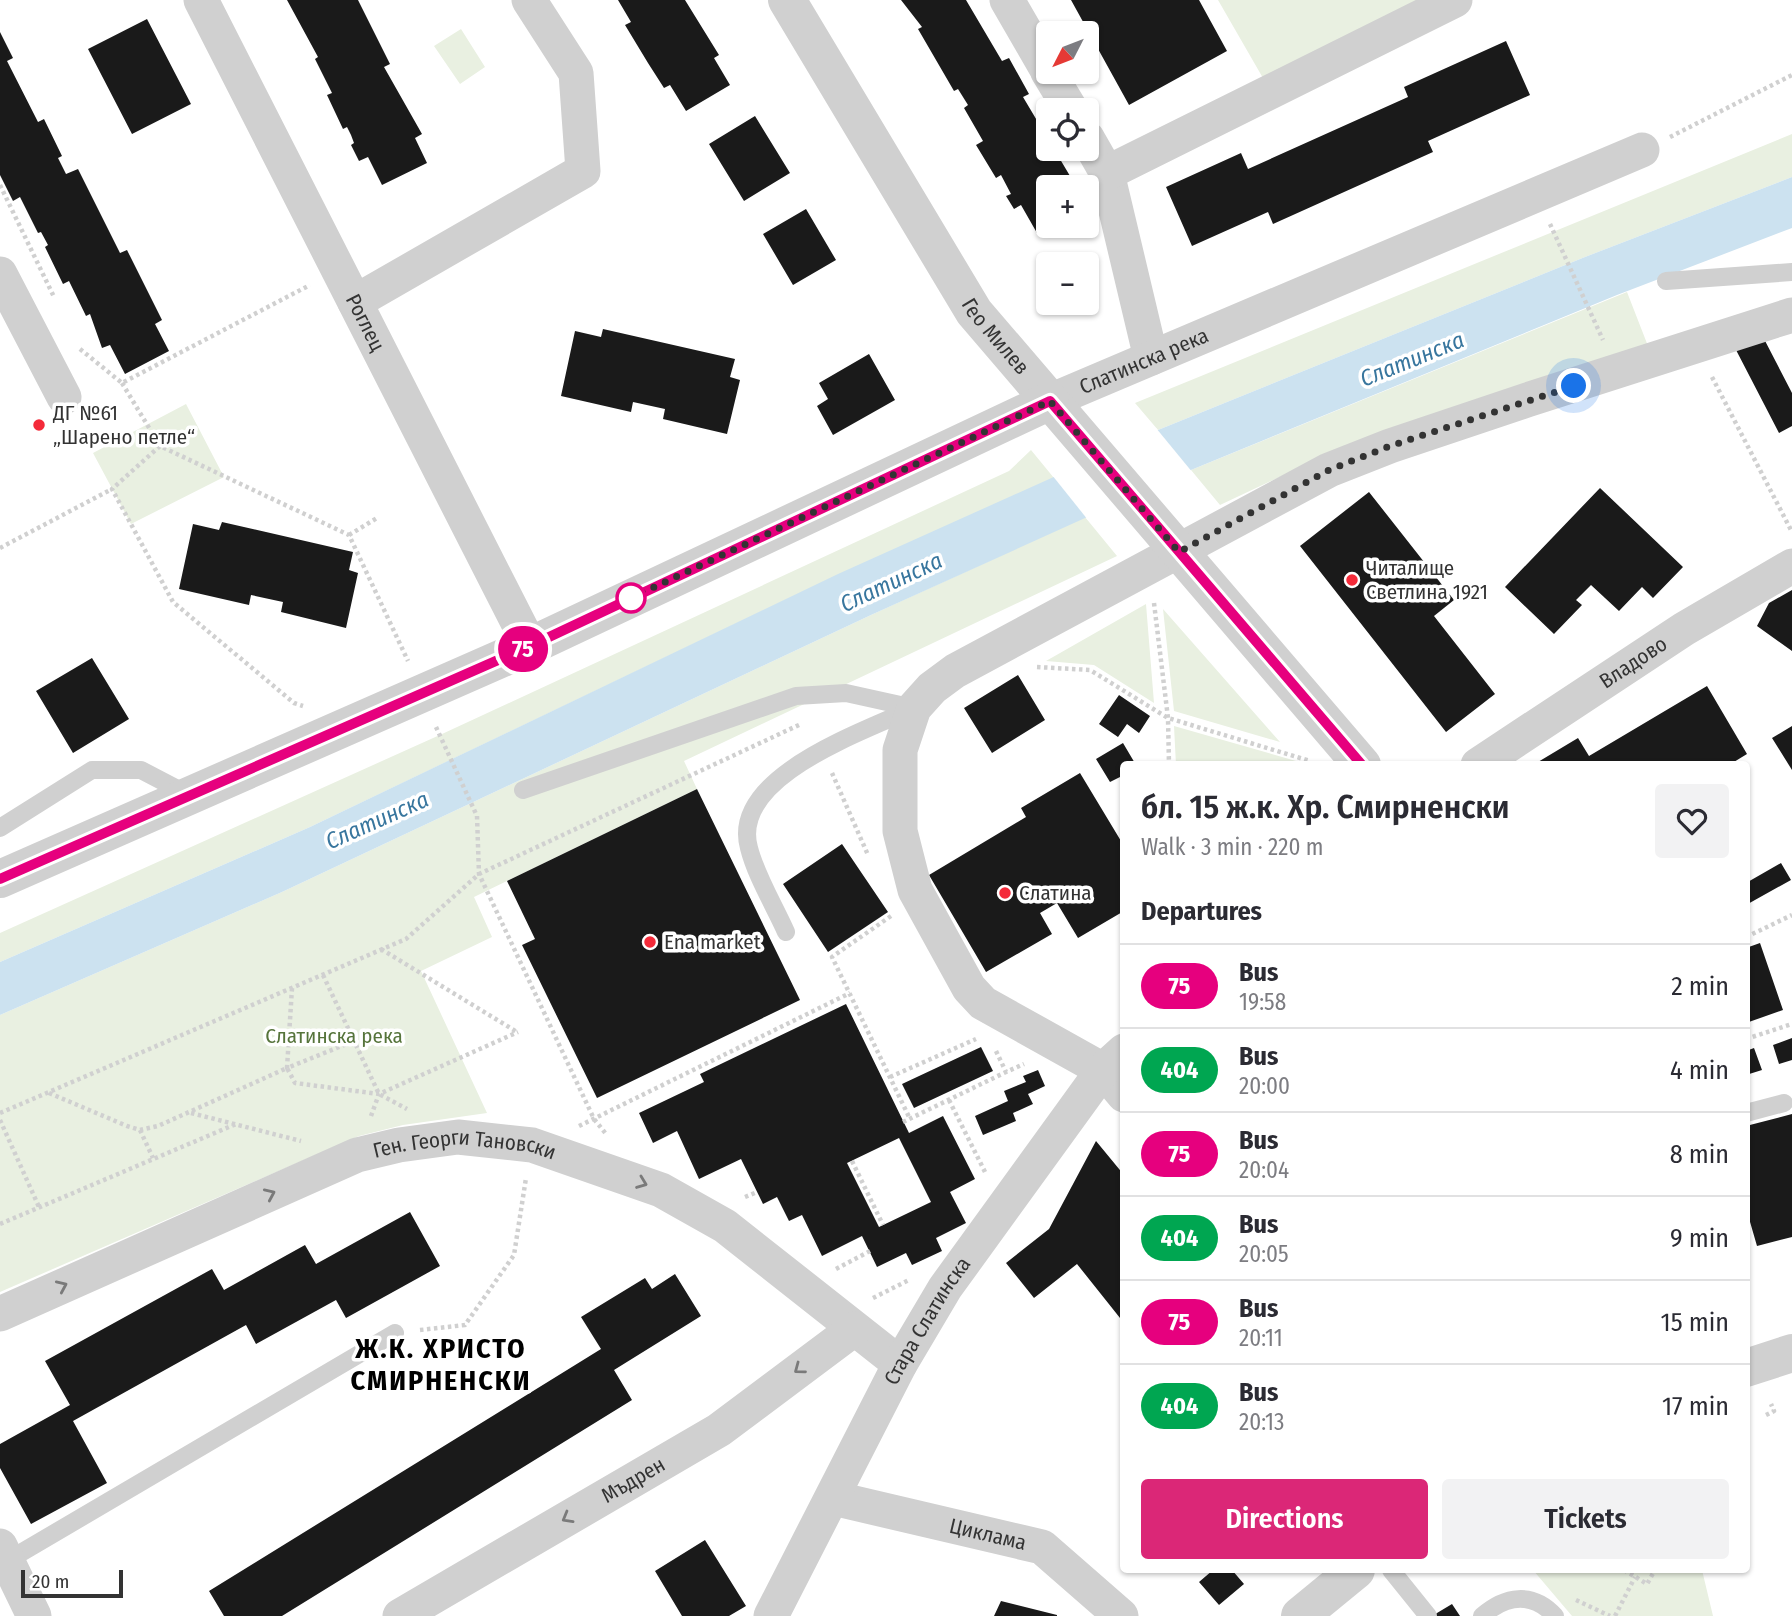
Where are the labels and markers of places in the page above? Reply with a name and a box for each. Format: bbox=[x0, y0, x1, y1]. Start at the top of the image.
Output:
place label: ДГ №61 „Шарено петле“ bbox=[52, 400, 195, 450]
marker: ДГ №61 „Шарено петле“ bbox=[31, 417, 47, 433]
place label: Читалище Светлина 1921 bbox=[1366, 555, 1488, 605]
marker: Читалище Светлина 1921 bbox=[1344, 572, 1360, 588]
unlabelled marker bbox=[616, 583, 646, 613]
place label: Слатина bbox=[1019, 880, 1092, 906]
marker: Слатина bbox=[997, 885, 1013, 901]
place label: Ena market bbox=[664, 929, 761, 955]
marker: Ena market bbox=[642, 934, 658, 950]

